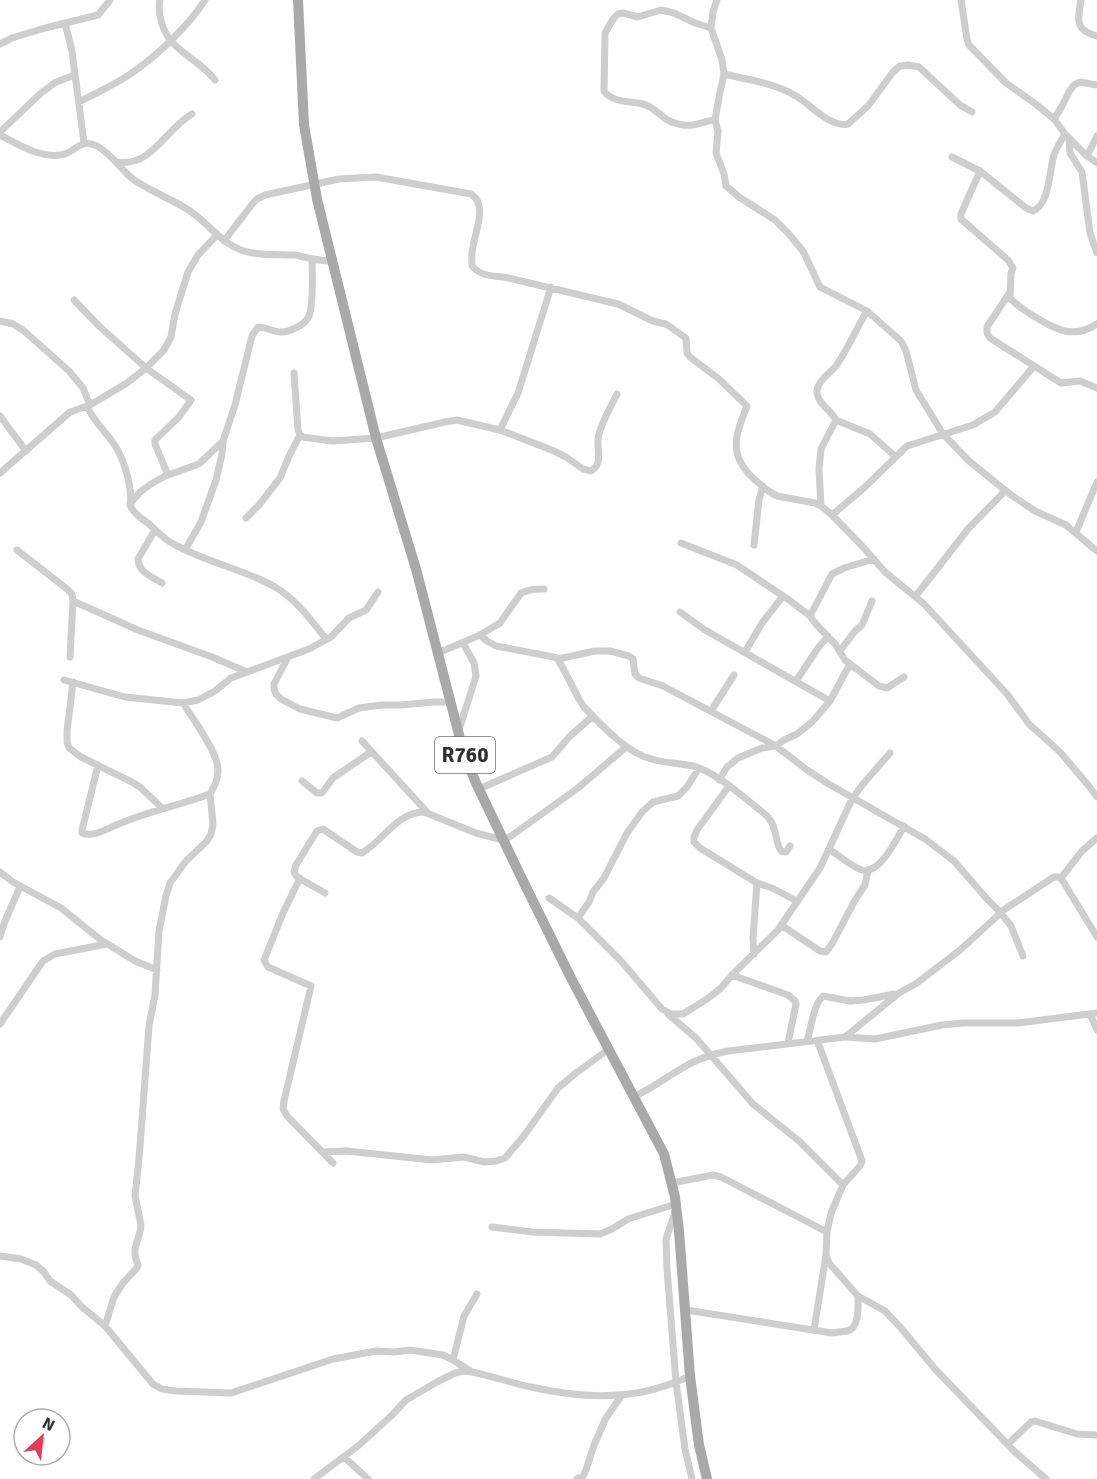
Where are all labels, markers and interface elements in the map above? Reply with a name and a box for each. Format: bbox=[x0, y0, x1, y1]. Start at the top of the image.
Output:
road number: R760 bbox=[435, 737, 495, 773]
north arrow bbox=[12, 1407, 72, 1467]
text: N bbox=[39, 1413, 58, 1436]

